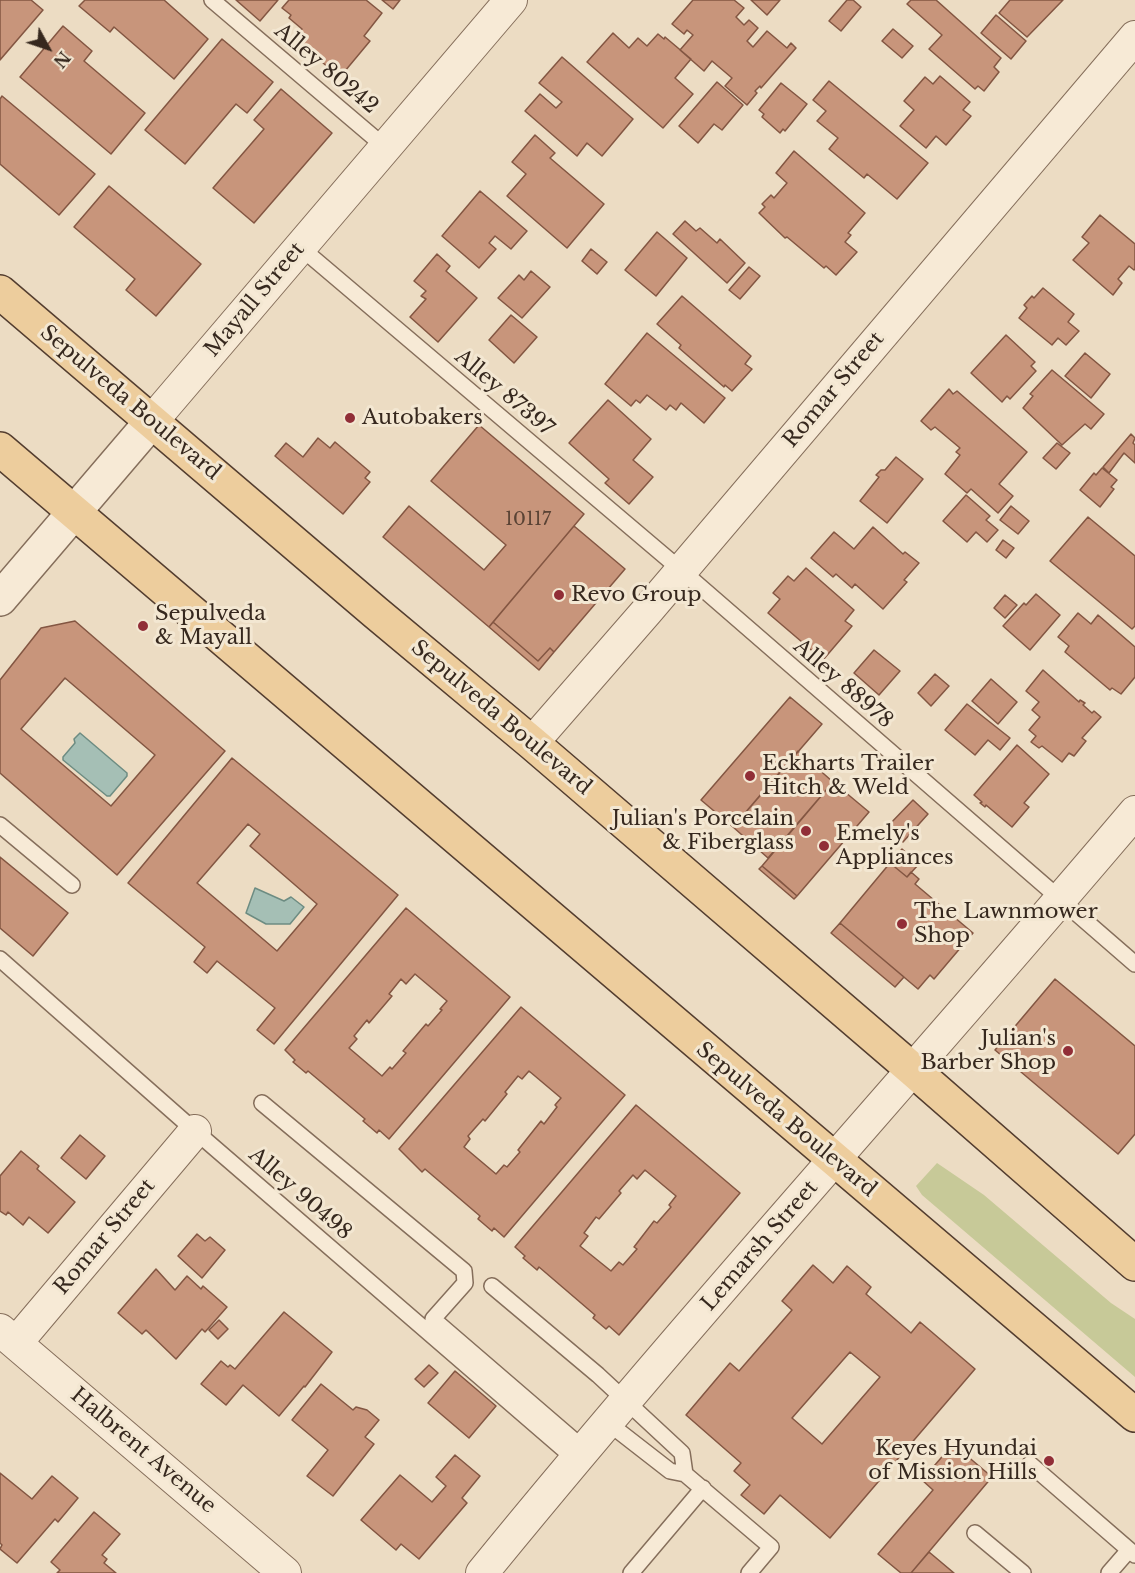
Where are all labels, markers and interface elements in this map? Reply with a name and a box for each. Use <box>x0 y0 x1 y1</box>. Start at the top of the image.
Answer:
north arrow <box>18 18 78 78</box>
street label: Alley 80242 <box>269 19 383 119</box>
text: N <box>49 47 74 72</box>
street label: Mayall Street <box>200 238 310 362</box>
street label: Sepulveda Boulevard <box>35 320 225 486</box>
street label: Romar Street <box>778 327 890 453</box>
street label: Alley 87397 <box>449 344 559 442</box>
place label: Autobakers <box>362 405 483 431</box>
marker: Autobakers <box>343 411 357 425</box>
house number: 10117 <box>505 509 551 531</box>
place label: Revo Group <box>571 582 701 608</box>
marker: Revo Group <box>552 588 566 602</box>
place label: Sepulveda & Mayall <box>155 601 266 651</box>
marker: Sepulveda & Mayall <box>136 619 150 633</box>
street label: Alley 88978 <box>788 634 898 734</box>
street label: Sepulveda Boulevard <box>406 635 596 801</box>
place label: Eckharts Trailer Hitch & Weld <box>762 751 934 801</box>
marker: Eckharts Trailer Hitch & Weld <box>743 769 757 783</box>
place label: Julian's Porcelain & Fiberglass <box>612 806 794 856</box>
place label: Emely's Appliances <box>836 821 954 871</box>
marker: Julian's Porcelain & Fiberglass <box>799 824 813 838</box>
marker: Emely's Appliances <box>817 839 831 853</box>
place label: The Lawnmower Shop <box>914 899 1098 949</box>
marker: The Lawnmower Shop <box>895 917 909 931</box>
place label: Julian's Barber Shop <box>920 1026 1056 1076</box>
street label: Sepulveda Boulevard <box>691 1037 881 1203</box>
marker: Julian's Barber Shop <box>1061 1044 1075 1058</box>
street label: Alley 90498 <box>243 1142 357 1246</box>
street label: Romar Street <box>49 1174 161 1300</box>
street label: Lemarsh Street <box>696 1176 824 1316</box>
street label: Halbrent Avenue <box>65 1383 221 1519</box>
place label: Keyes Hyundai of Mission Hills <box>868 1436 1037 1486</box>
marker: Keyes Hyundai of Mission Hills <box>1042 1454 1056 1468</box>

